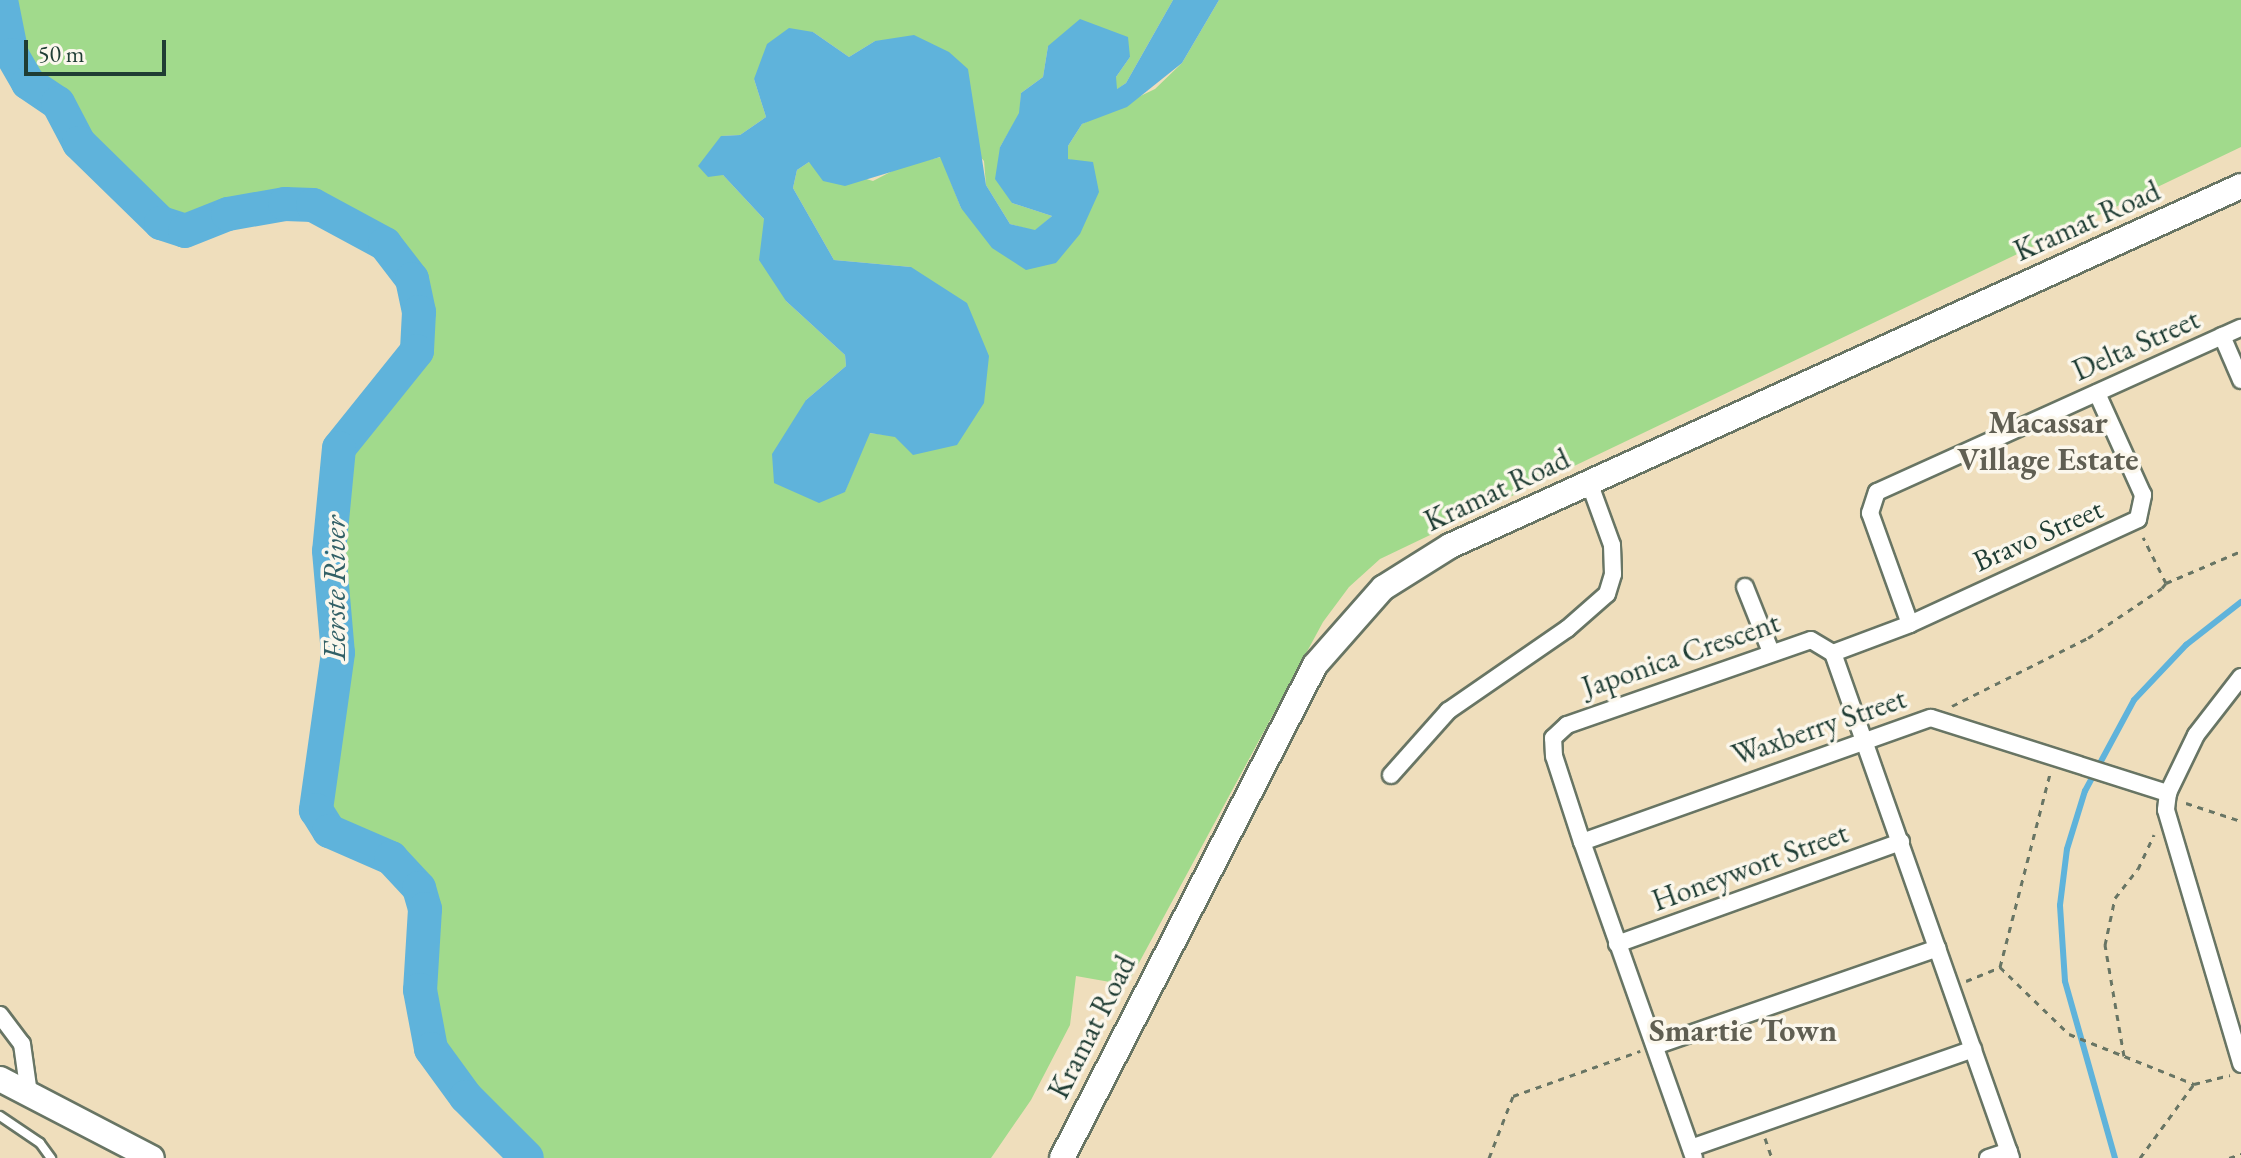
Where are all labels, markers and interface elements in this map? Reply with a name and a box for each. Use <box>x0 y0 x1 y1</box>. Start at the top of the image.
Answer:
scale bar <box>28 24 170 74</box>
text: 50 m <box>38 38 85 69</box>
street label: Kramat Road <box>2008 173 2166 269</box>
street label: Delta Street <box>2067 301 2205 389</box>
district label: Macassar Village Estate <box>1957 404 2139 479</box>
street label: Kramat Road <box>1419 441 1575 539</box>
street label: Bravo Street <box>1968 490 2108 580</box>
water label: Eerste River <box>315 516 353 660</box>
street label: Japonica Crescent <box>1577 604 1785 706</box>
street label: Waxberry Street <box>1727 680 1911 774</box>
street label: Honeywort Street <box>1647 815 1853 919</box>
street label: Kramat Road <box>1041 949 1143 1105</box>
district label: Smartie Town <box>1649 1011 1837 1049</box>

